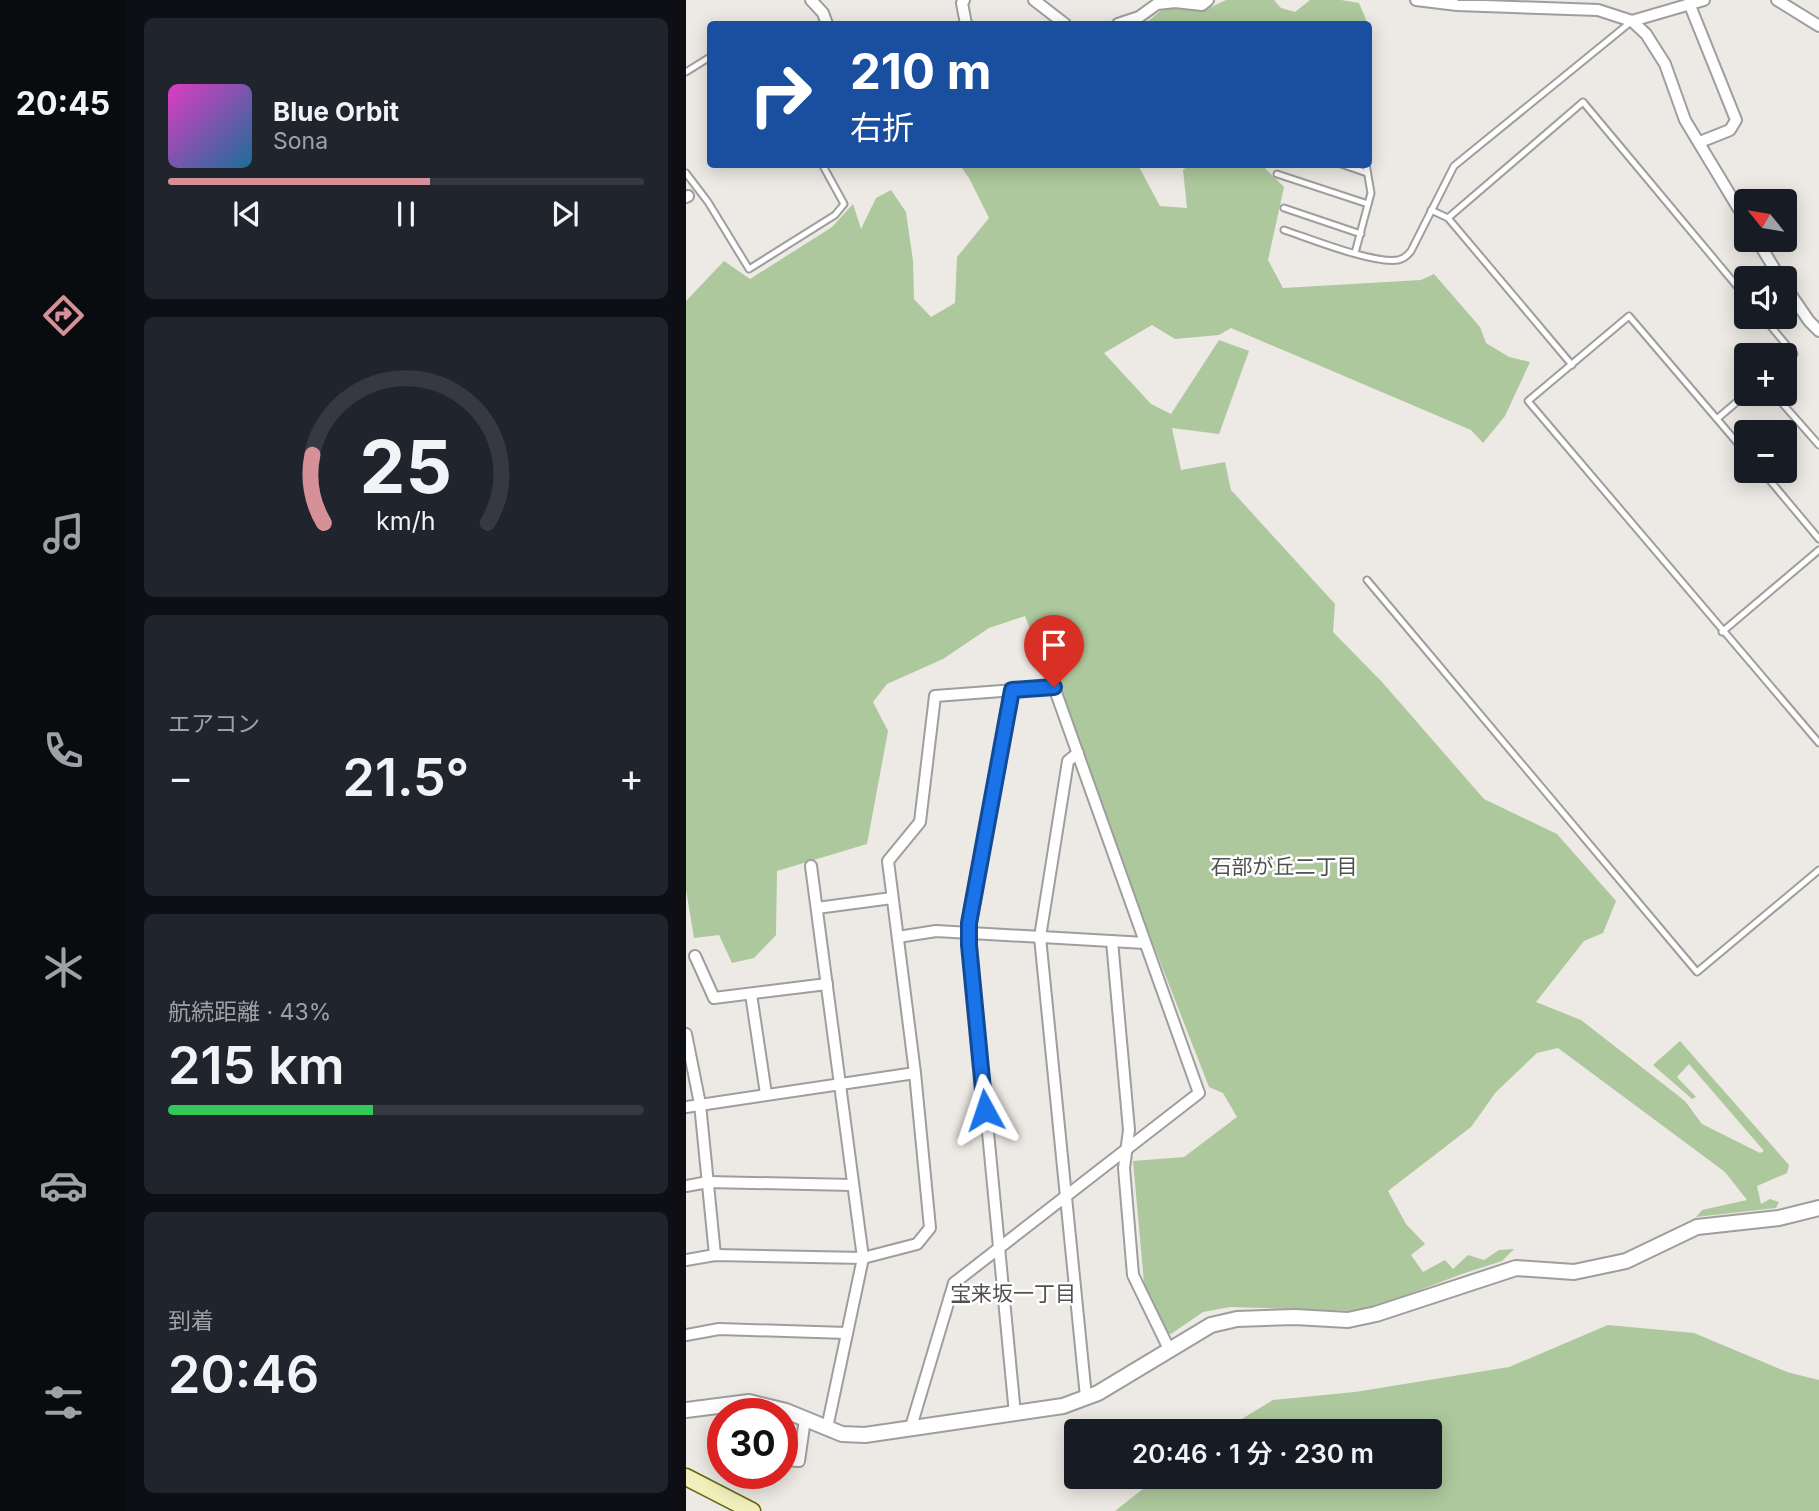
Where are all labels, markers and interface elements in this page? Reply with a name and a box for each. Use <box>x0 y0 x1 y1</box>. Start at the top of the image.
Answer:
text: 210 m <box>850 42 991 101</box>
icon: right <box>735 49 826 140</box>
text: 20:45 <box>16 84 110 123</box>
text: Blue Orbit <box>273 96 399 127</box>
text: 右折 <box>850 108 914 147</box>
text: Sona <box>273 127 328 155</box>
north arrow <box>1734 189 1797 252</box>
map controls <box>1734 189 1797 483</box>
icon: previous <box>228 195 266 233</box>
icon: pause <box>387 195 425 233</box>
icon: next <box>546 195 584 233</box>
button: sound <box>1734 266 1797 329</box>
icon: directions <box>39 291 88 340</box>
button: + <box>1734 343 1797 406</box>
button: − <box>1734 420 1797 483</box>
text: 25 <box>360 422 452 511</box>
text: km/h <box>376 506 436 536</box>
icon: music <box>39 509 88 558</box>
pin <box>1024 615 1084 687</box>
icon: arrive <box>1035 626 1073 664</box>
text: エアコン <box>168 710 260 738</box>
icon: phone <box>39 726 88 775</box>
text: 21.5° <box>343 746 469 809</box>
text: − <box>168 754 193 800</box>
text: + <box>619 754 644 800</box>
district label: 石部が丘二丁目 <box>1211 854 1358 879</box>
icon: climate <box>39 943 88 992</box>
text: 航続距離 · 43% <box>168 998 331 1026</box>
text: 215 km <box>168 1034 345 1097</box>
position arrow <box>948 1073 1022 1147</box>
icon: car <box>39 1161 88 1210</box>
district label: 宝来坂一丁目 <box>950 1281 1076 1306</box>
text: 到着 <box>168 1307 214 1335</box>
text: 20:46 <box>168 1343 319 1406</box>
icon: filters <box>39 1378 88 1427</box>
speed limit sign: 30 <box>707 1398 798 1489</box>
text: 20:46 · 1 分 · 230 m <box>1132 1438 1374 1469</box>

